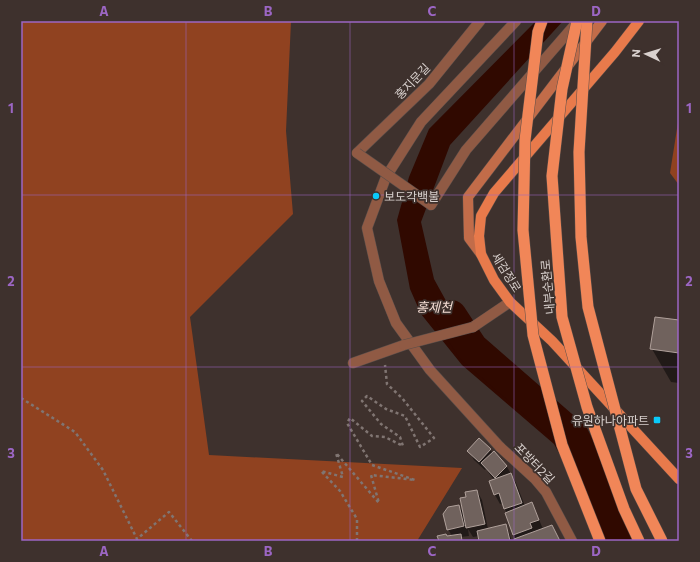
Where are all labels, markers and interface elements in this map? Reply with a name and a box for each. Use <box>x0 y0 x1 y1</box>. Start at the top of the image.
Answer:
text: A <box>99 3 109 19</box>
text: B <box>264 3 273 19</box>
text: C <box>428 3 437 19</box>
text: D <box>591 3 601 19</box>
north arrow <box>626 34 666 74</box>
text: N <box>629 49 642 58</box>
street label: 홍지문길 <box>392 60 432 102</box>
text: 1 <box>8 100 14 116</box>
text: 1 <box>686 100 692 116</box>
place label: 보도각백불 <box>384 189 439 203</box>
marker: 보도각백불 <box>371 191 381 201</box>
street label: 세검정로 <box>489 250 525 294</box>
street label: 내부순환로 <box>538 259 556 315</box>
text: 2 <box>7 273 15 289</box>
text: 2 <box>685 273 693 289</box>
water label: 홍제천 <box>416 299 453 315</box>
place label: 유원하나아파트 <box>572 413 649 427</box>
marker: 유원하나아파트 <box>652 415 662 425</box>
street label: 포방터2길 <box>512 440 558 486</box>
text: 3 <box>7 445 15 461</box>
text: 3 <box>685 445 693 461</box>
text: A <box>99 543 109 559</box>
text: B <box>264 543 273 559</box>
text: C <box>428 543 437 559</box>
text: D <box>591 543 601 559</box>

